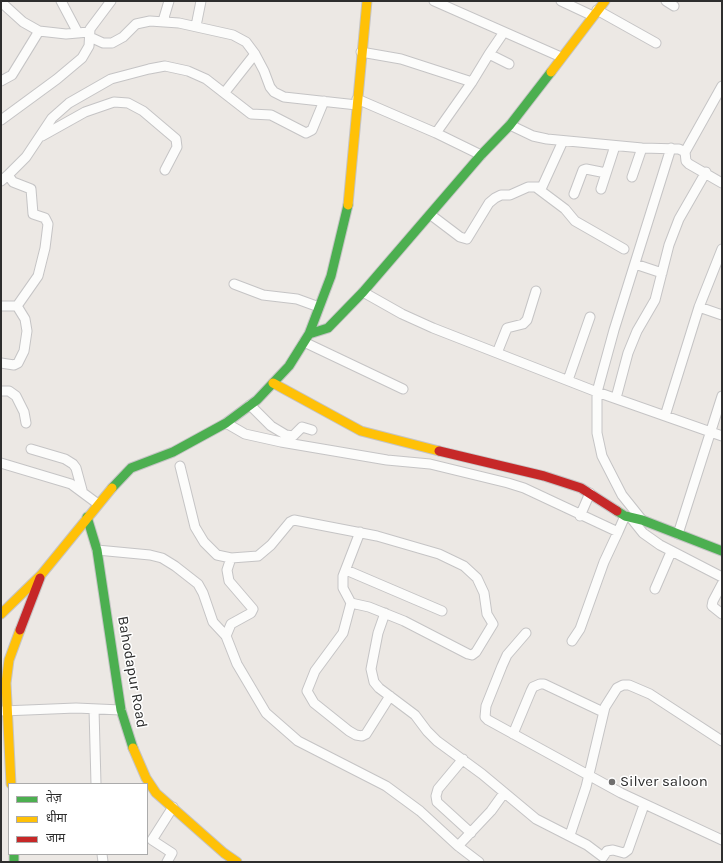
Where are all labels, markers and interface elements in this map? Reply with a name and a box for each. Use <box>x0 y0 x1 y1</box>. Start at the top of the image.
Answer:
street label: Bahodapur Road <box>113 615 151 729</box>
place label: Silver saloon <box>620 773 708 791</box>
marker: Silver saloon <box>607 777 617 787</box>
legend <box>8 783 148 855</box>
text: तेज़ <box>46 791 62 805</box>
text: धीमा <box>46 811 67 825</box>
text: जाम <box>46 831 65 845</box>

